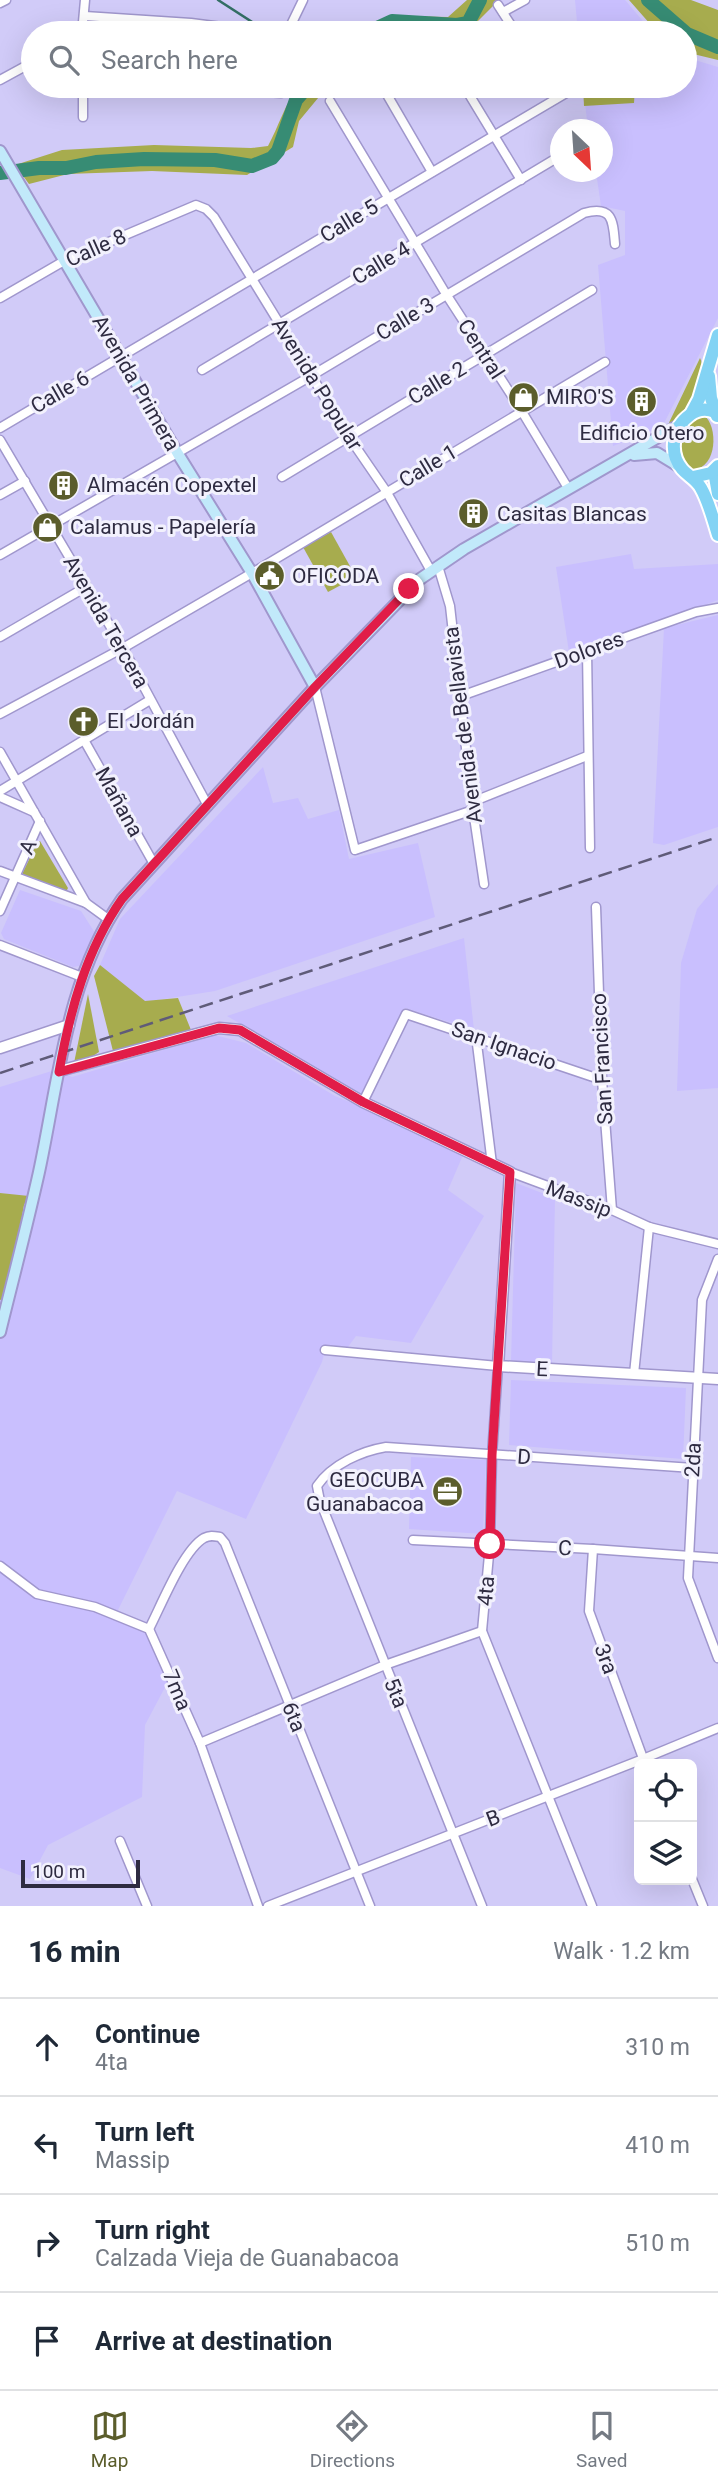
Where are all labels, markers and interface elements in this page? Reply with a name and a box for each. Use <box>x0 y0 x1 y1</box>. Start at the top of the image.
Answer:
search box <box>21 21 697 98</box>
icon: search <box>45 41 83 79</box>
text: Search here <box>101 45 238 75</box>
north arrow <box>550 119 613 182</box>
street label: Calle 5 <box>316 194 382 248</box>
street label: Calle 8 <box>62 224 130 272</box>
street label: Calle 4 <box>348 236 415 290</box>
street label: Calle 3 <box>372 292 438 346</box>
street label: Avenida Primera <box>87 311 185 455</box>
street label: Avenida Popular <box>267 313 367 455</box>
street label: Central <box>453 315 509 383</box>
street label: Calle 2 <box>404 356 471 410</box>
street label: Calle 6 <box>27 366 93 418</box>
shop icon: MIRO'S <box>506 380 540 414</box>
building icon: Edificio Otero <box>625 384 659 418</box>
place label: MIRO'S <box>546 385 614 409</box>
place label: Edificio Otero <box>580 421 704 445</box>
street label: Calle 1 <box>395 439 461 493</box>
building icon: Almacén Copextel <box>47 468 81 502</box>
place label: Almacén Copextel <box>87 473 257 497</box>
building icon: Casitas Blancas <box>457 497 491 531</box>
place label: Casitas Blancas <box>497 502 647 526</box>
shop icon: Calamus - Papelería <box>30 510 64 544</box>
place label: Calamus - Papelería <box>70 515 256 539</box>
street label: Avenida Tercera <box>58 551 154 693</box>
public building icon: OFICODA <box>252 559 286 593</box>
place label: OFICODA <box>292 564 379 588</box>
route end <box>393 573 424 604</box>
street label: Avenida de Bellavista <box>439 625 487 825</box>
street label: Dolores <box>551 626 627 674</box>
church icon: El Jordán <box>67 704 101 738</box>
place label: El Jordán <box>107 709 195 733</box>
street label: Mañana <box>90 763 148 841</box>
street label: A <box>14 836 42 858</box>
street label: San Francisco <box>587 993 617 1125</box>
street label: San Ignacio <box>448 1017 560 1075</box>
street label: Massip <box>543 1176 615 1222</box>
street label: E <box>535 1357 549 1381</box>
street label: 2da <box>680 1442 706 1478</box>
street label: D <box>516 1445 532 1469</box>
place label: GEOCUBA Guanabacoa <box>306 1468 424 1516</box>
office icon: GEOCUBA Guanabacoa <box>430 1475 464 1509</box>
route start <box>474 1528 505 1559</box>
street label: C <box>558 1536 572 1560</box>
street label: 4ta <box>473 1575 499 1607</box>
street label: 3ra <box>590 1641 622 1677</box>
street label: 7ma <box>158 1666 196 1714</box>
street label: 5ta <box>379 1675 413 1711</box>
street label: 6ta <box>277 1699 311 1735</box>
map controls <box>634 1759 697 1885</box>
button: locate <box>634 1759 697 1822</box>
street label: B <box>483 1804 503 1832</box>
button: layers <box>634 1822 697 1885</box>
scale bar <box>21 1857 140 1889</box>
text: 100 m <box>32 1860 85 1883</box>
text: 16 min <box>28 1934 121 1969</box>
text: Walk · 1.2 km <box>553 1938 690 1965</box>
text: Continue <box>95 2019 200 2049</box>
icon: ahead <box>28 2028 66 2066</box>
text: 310 m <box>625 2034 690 2061</box>
text: 4ta <box>95 2049 128 2076</box>
text: Turn left <box>95 2117 194 2147</box>
icon: left <box>28 2126 66 2164</box>
text: 410 m <box>625 2132 690 2159</box>
text: Massip <box>95 2147 170 2174</box>
text: Turn right <box>95 2215 210 2245</box>
icon: right <box>28 2224 66 2262</box>
text: 510 m <box>625 2230 690 2257</box>
text: Calzada Vieja de Guanabacoa <box>95 2245 399 2272</box>
icon: arrive <box>28 2322 66 2360</box>
text: Arrive at destination <box>95 2326 332 2356</box>
tab: Map <box>91 2407 129 2472</box>
tab: Directions <box>310 2407 395 2472</box>
tab: Saved <box>576 2407 627 2472</box>

